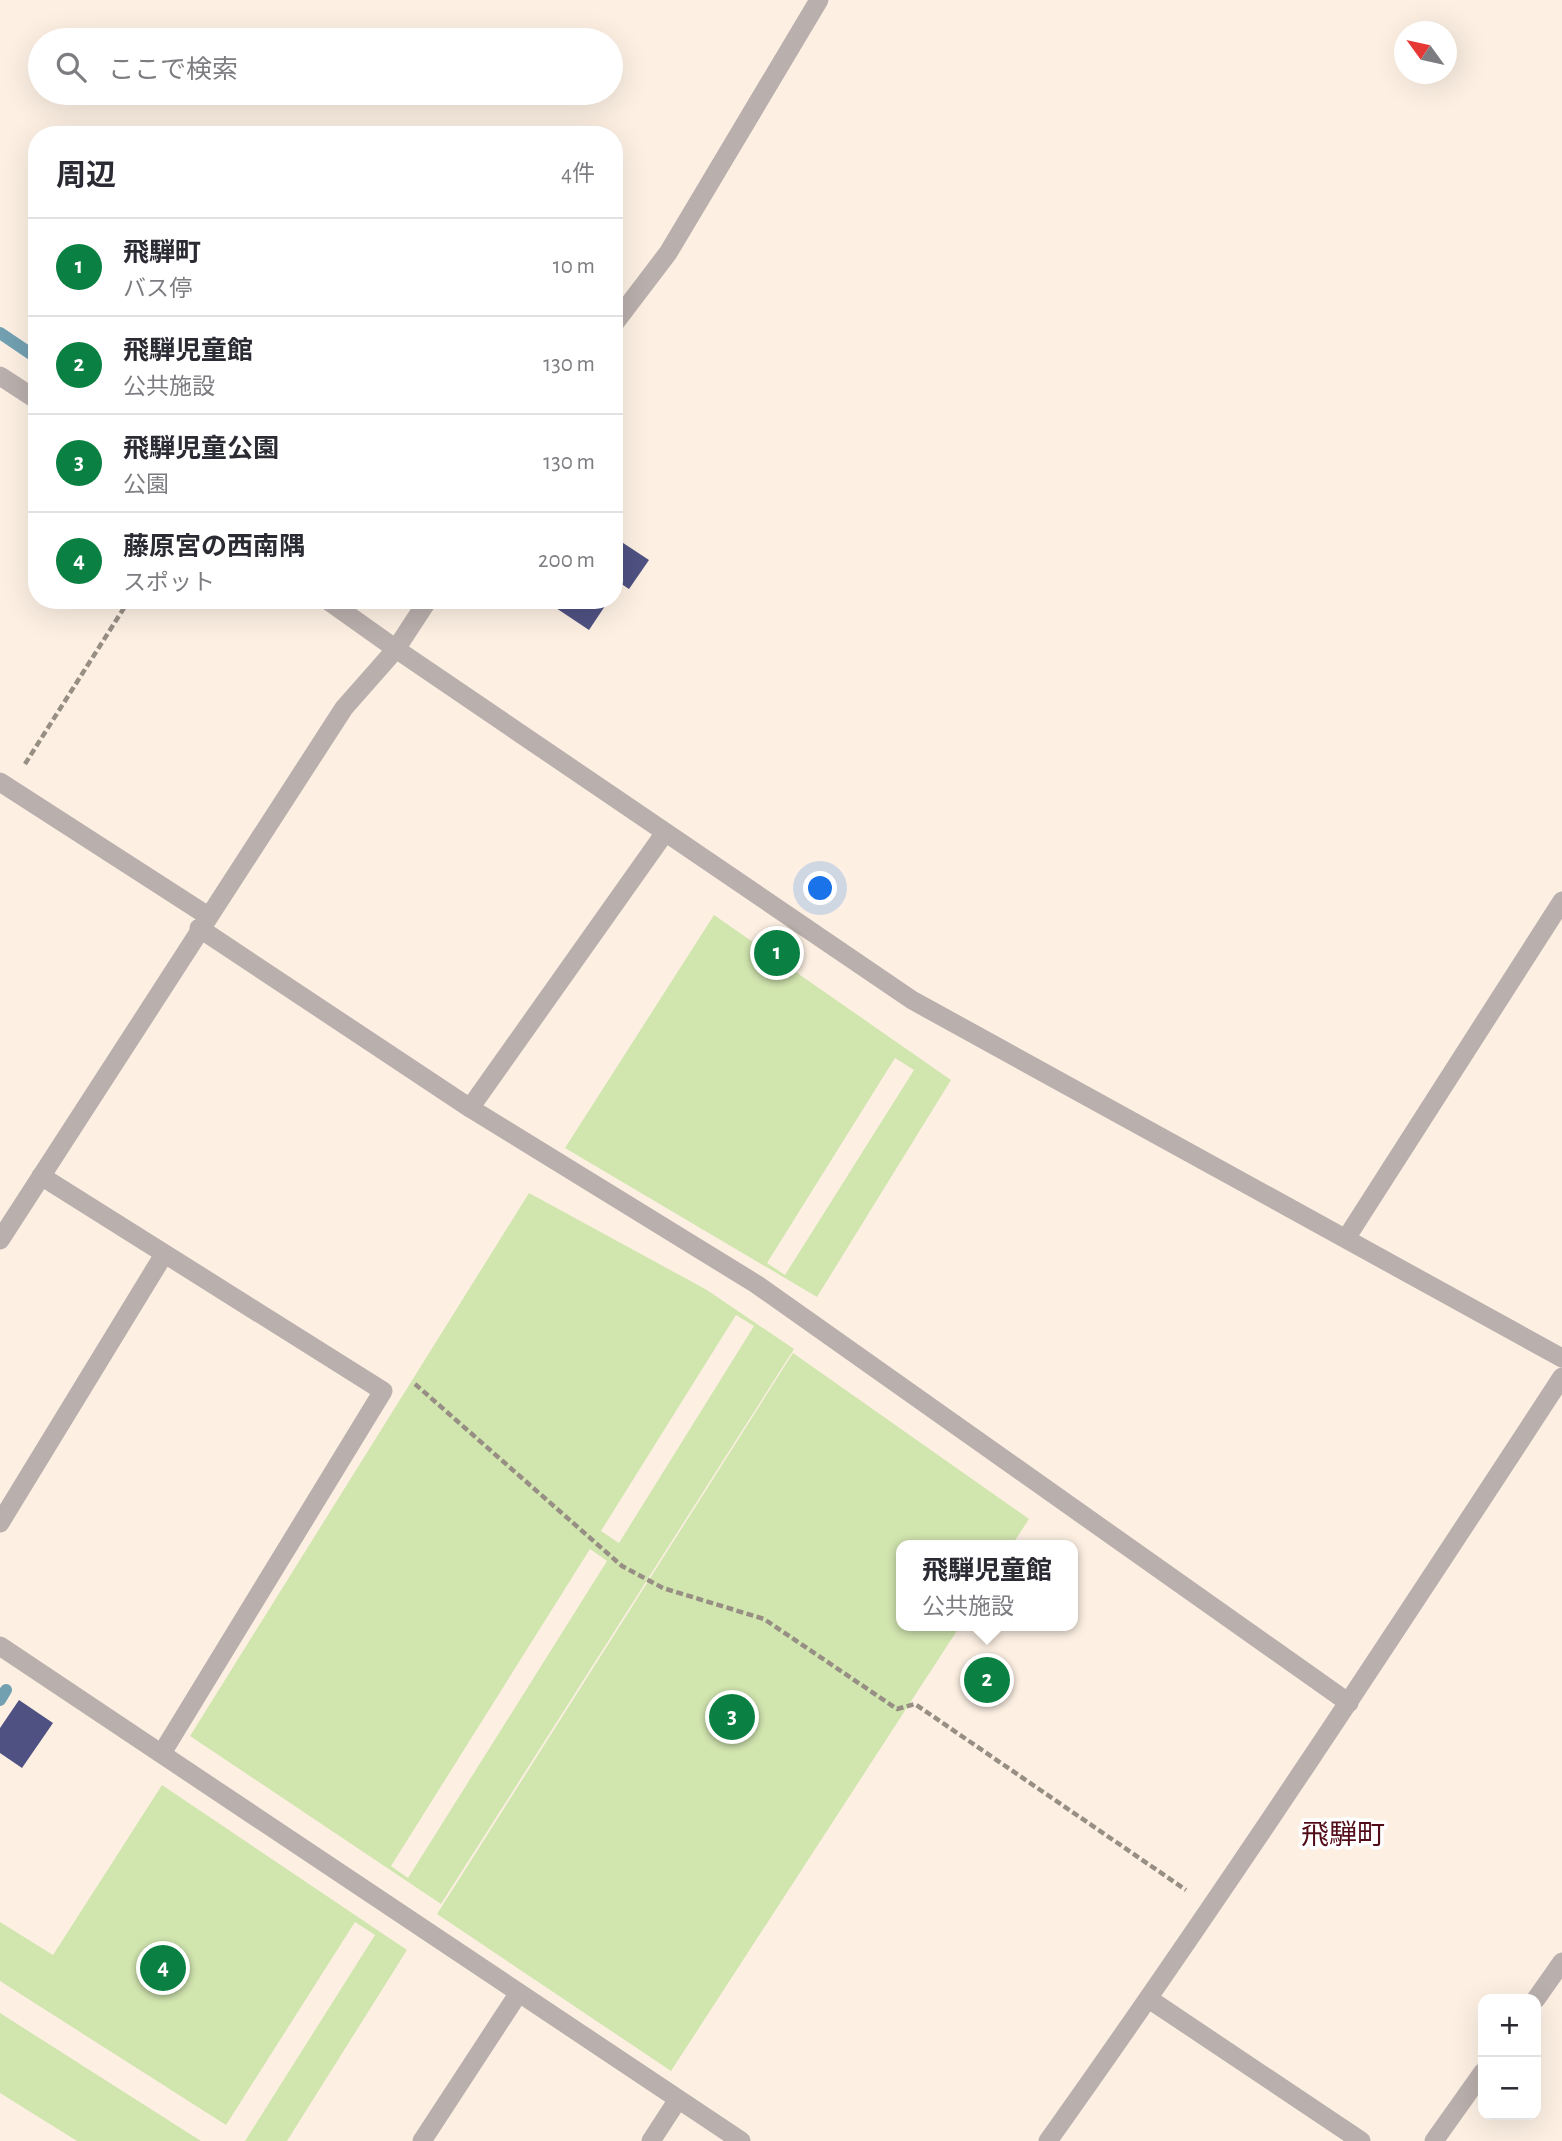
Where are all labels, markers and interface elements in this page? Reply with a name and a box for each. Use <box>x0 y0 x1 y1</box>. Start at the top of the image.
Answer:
north arrow <box>1394 21 1457 84</box>
search box <box>28 28 623 105</box>
icon: search <box>52 48 90 86</box>
text: ここで検索 <box>108 57 238 83</box>
text: 周辺 <box>56 161 116 191</box>
text: 4件 <box>561 163 595 186</box>
text: 飛騨町 <box>123 240 201 266</box>
text: 1 <box>75 255 83 278</box>
text: 10 m <box>553 255 595 278</box>
text: バス停 <box>123 278 192 301</box>
text: 飛騨児童館 <box>123 338 253 364</box>
text: 2 <box>74 353 84 376</box>
text: 130 m <box>543 353 595 376</box>
text: 公共施設 <box>123 376 215 399</box>
text: 飛騨児童公園 <box>123 436 279 462</box>
text: 3 <box>74 451 84 474</box>
text: 130 m <box>543 451 595 474</box>
text: 公園 <box>123 474 169 497</box>
text: 藤原宮の西南隅 <box>123 534 305 560</box>
text: 4 <box>73 549 85 572</box>
text: 200 m <box>538 549 595 572</box>
text: スポット <box>123 572 215 595</box>
your location <box>803 871 837 905</box>
pin: 1 <box>754 927 800 979</box>
popup <box>896 1540 1078 1631</box>
text: 飛騨児童館 <box>922 1558 1052 1584</box>
text: 公共施設 <box>922 1596 1014 1619</box>
pin: 2 <box>964 1654 1010 1706</box>
pin: 3 <box>709 1691 755 1743</box>
district label: 飛騨町 <box>1301 1820 1385 1850</box>
pin: 4 <box>140 1942 186 1994</box>
map controls <box>1478 1994 1541 2120</box>
button: + <box>1478 1994 1541 2057</box>
button: − <box>1478 2057 1541 2120</box>

